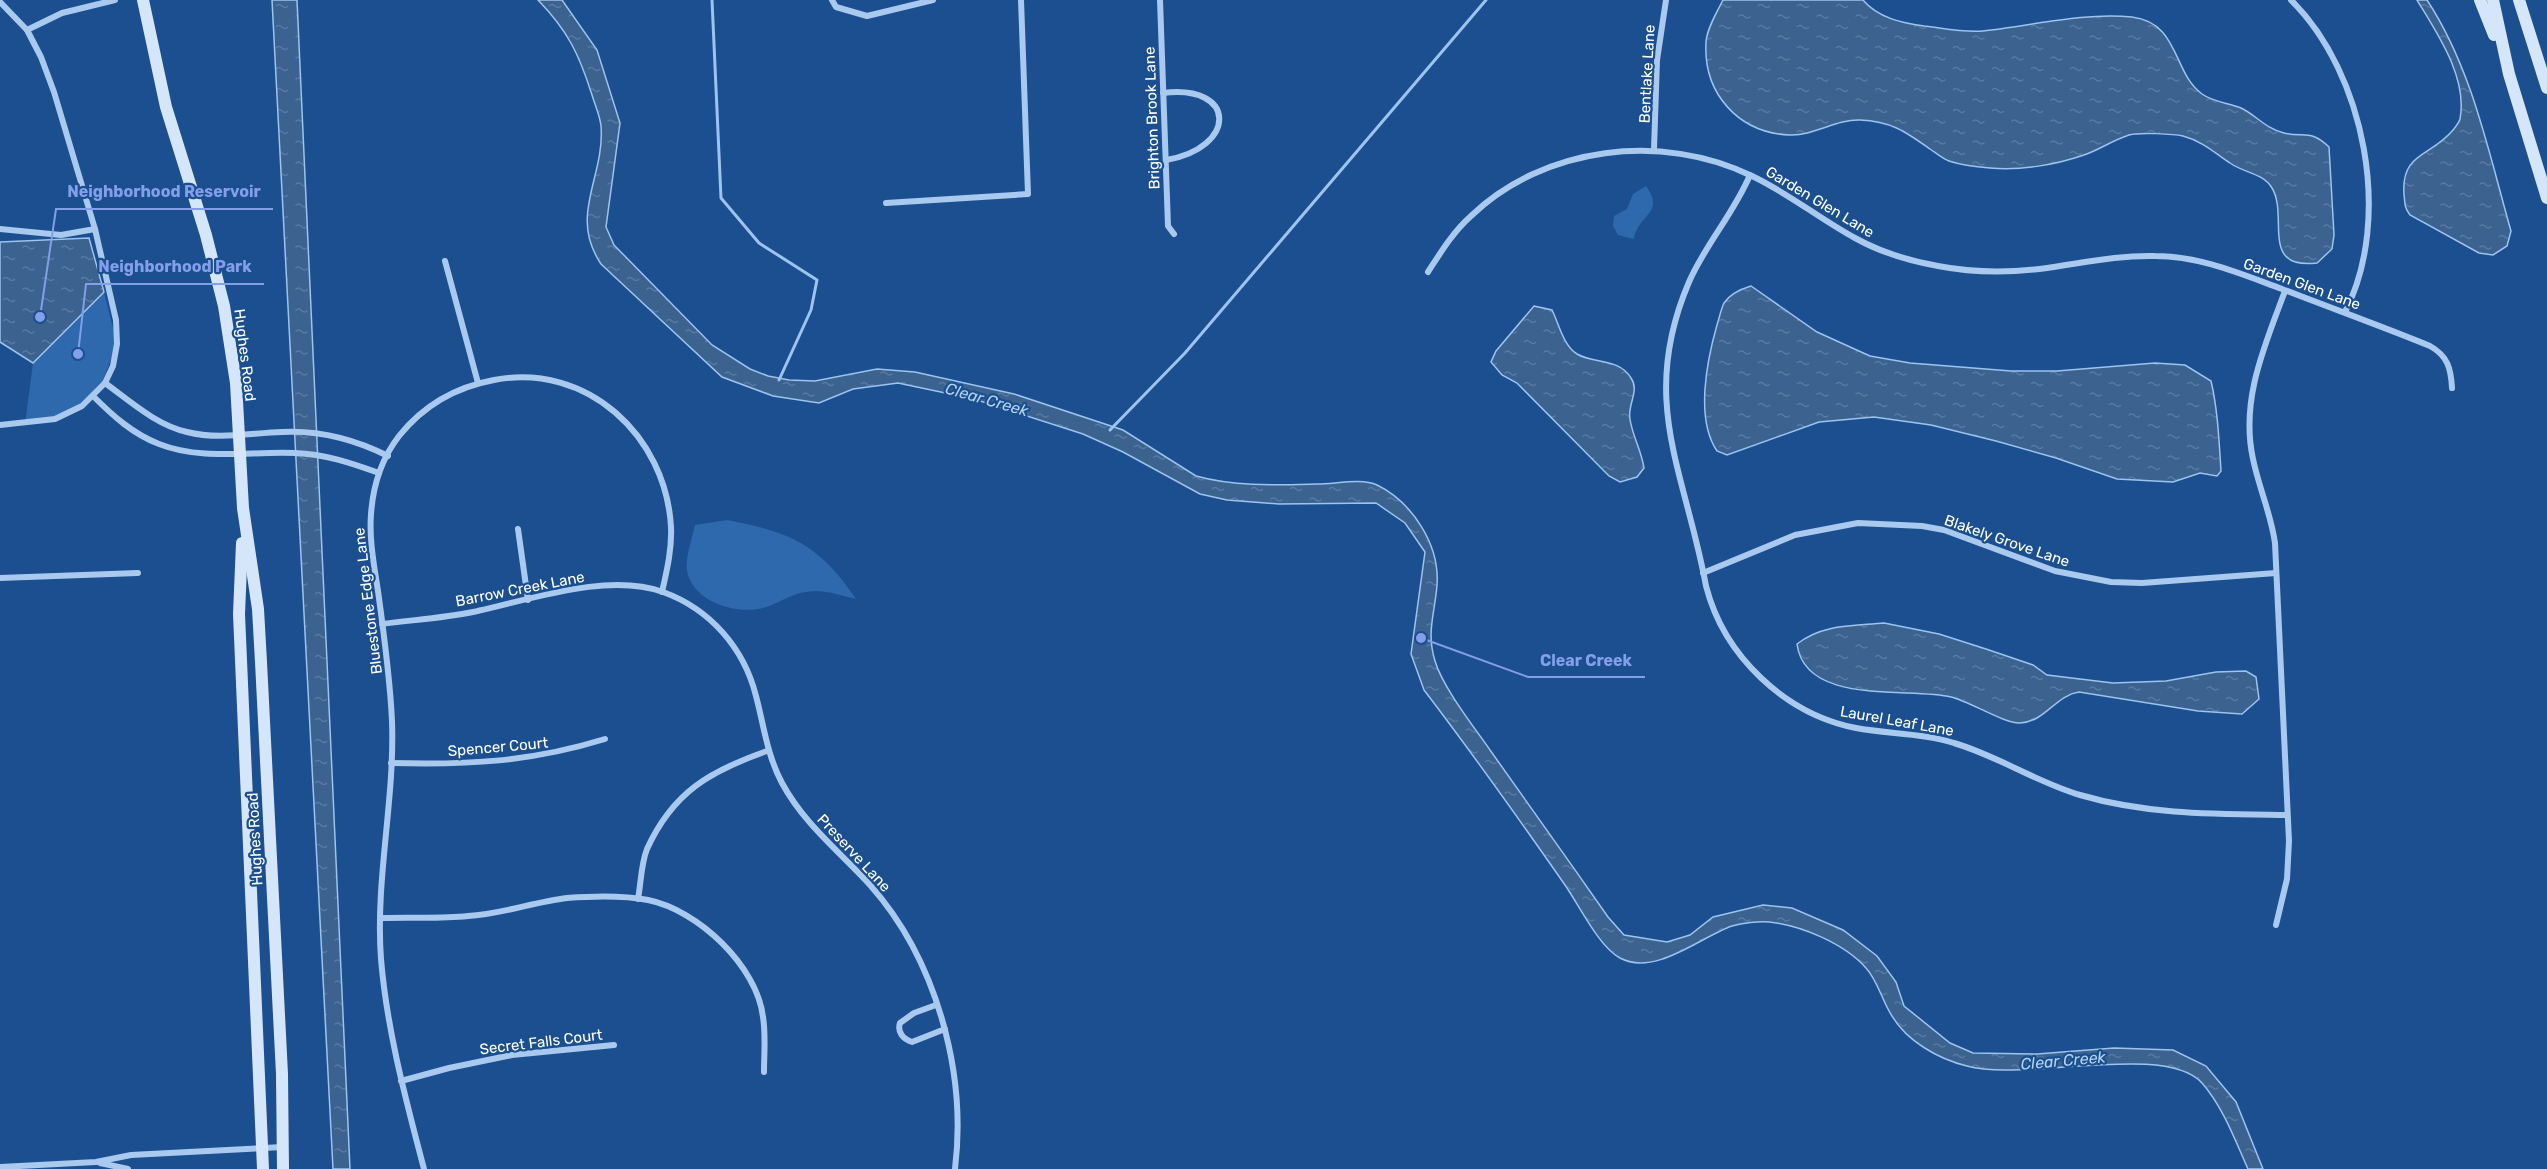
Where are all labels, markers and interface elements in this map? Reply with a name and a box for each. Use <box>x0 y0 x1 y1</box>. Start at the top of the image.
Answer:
street label: Bentlake Lane <box>1635 24 1659 124</box>
street label: Brighton Brook Lane <box>1141 46 1163 190</box>
street label: Garden Glen Lane <box>1762 163 1878 241</box>
callout: Neighborhood Reservoir <box>56 175 273 209</box>
text: Neighborhood Reservoir <box>67 182 262 201</box>
callout: Neighborhood Park <box>86 250 264 284</box>
street label: Garden Glen Lane <box>2241 254 2363 314</box>
text: Neighborhood Park <box>98 257 252 276</box>
street label: Hughes Road <box>230 308 260 402</box>
water label: Clear Creek <box>943 379 1031 421</box>
street label: Blakely Grove Lane <box>1942 511 2072 571</box>
street label: Bluestone Edge Lane <box>350 527 386 675</box>
street label: Barrow Creek Lane <box>454 568 586 610</box>
callout: Clear Creek <box>1528 643 1645 677</box>
text: Clear Creek <box>1540 651 1633 670</box>
street label: Laurel Leaf Lane <box>1839 702 1955 740</box>
street label: Spencer Court <box>447 734 549 760</box>
street label: Hughes Road <box>244 792 266 886</box>
street label: Preserve Lane <box>813 810 895 896</box>
street label: Secret Falls Court <box>478 1026 604 1058</box>
water label: Clear Creek <box>2020 1047 2107 1074</box>

